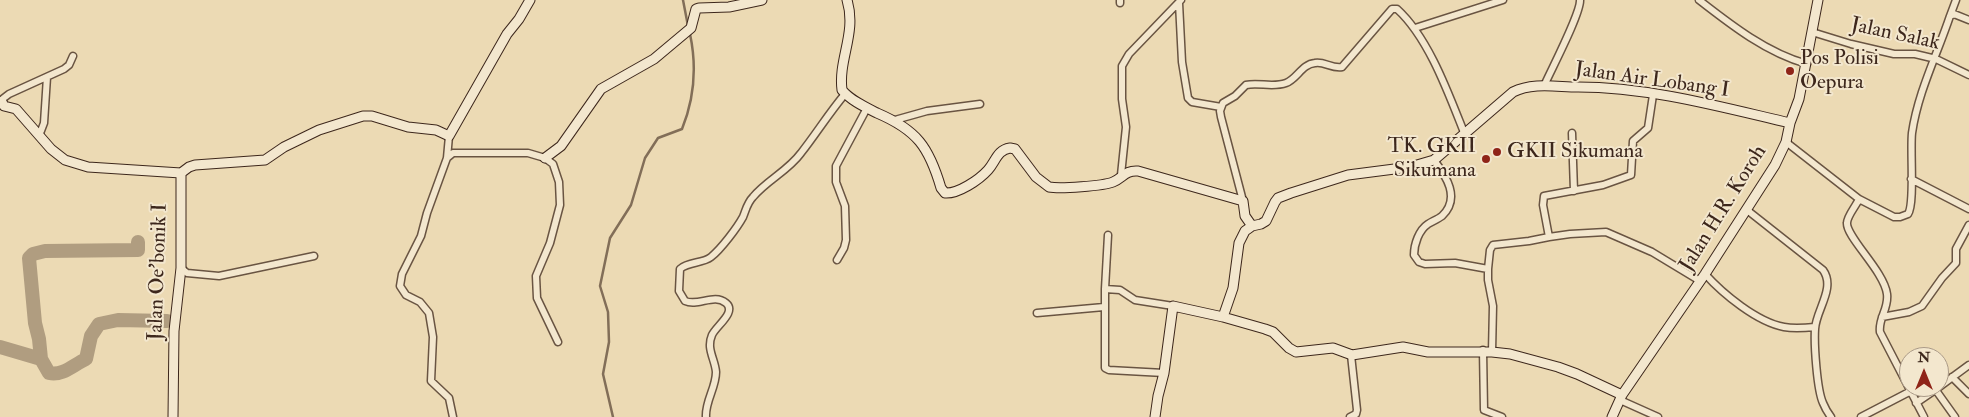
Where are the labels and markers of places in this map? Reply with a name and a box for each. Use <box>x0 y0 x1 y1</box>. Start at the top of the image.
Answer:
place label: Pos Polisi Oepura <box>1800 46 1879 96</box>
marker: Pos Polisi Oepura <box>1784 65 1796 77</box>
place label: TK. GKII Sikumana <box>1387 134 1476 184</box>
place label: GKII Sikumana <box>1507 139 1643 165</box>
marker: GKII Sikumana <box>1491 146 1503 158</box>
marker: TK. GKII Sikumana <box>1480 153 1492 165</box>

